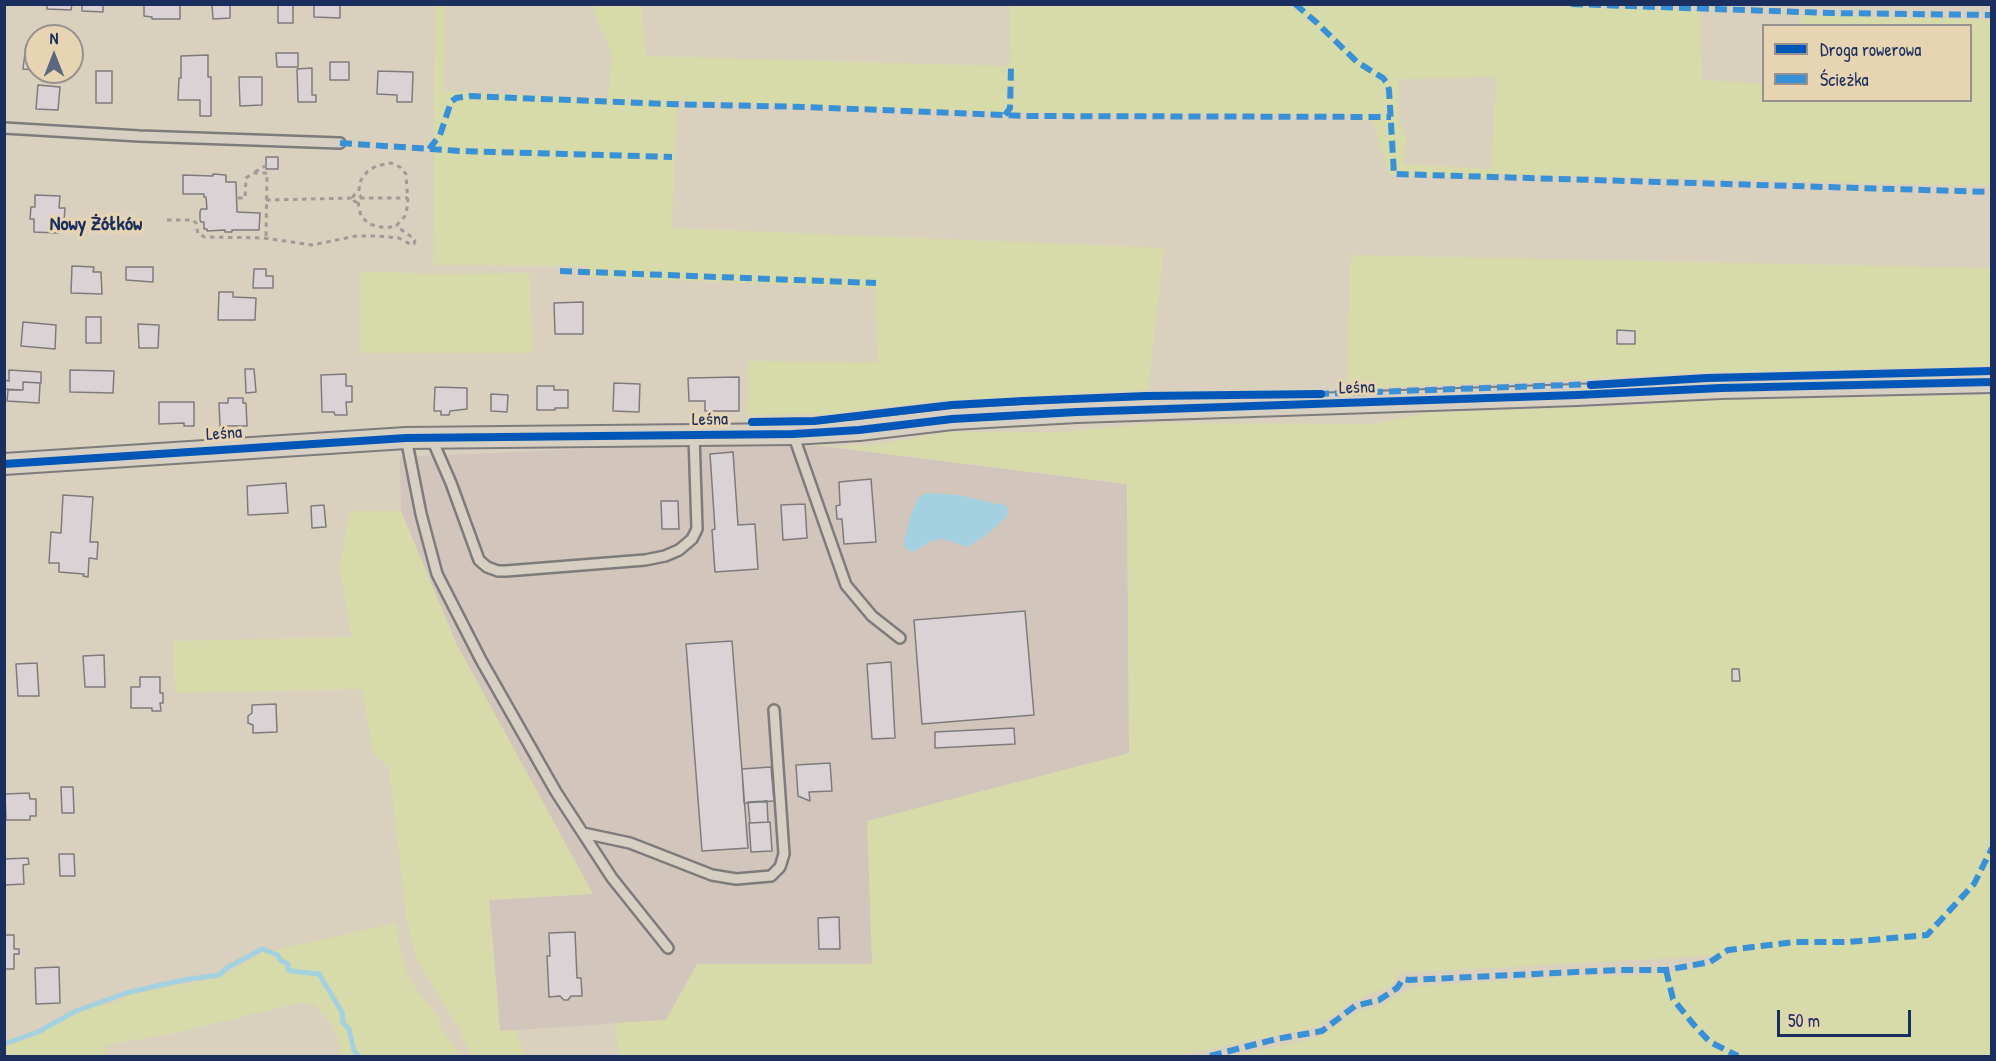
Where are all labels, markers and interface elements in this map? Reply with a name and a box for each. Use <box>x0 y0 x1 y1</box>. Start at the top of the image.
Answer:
north arrow <box>24 24 84 84</box>
legend <box>1762 24 1972 102</box>
text: N <box>50 27 58 49</box>
text: Droga rowerowa <box>1820 37 1921 62</box>
text: Ścieżka <box>1820 67 1869 92</box>
district label: Nowy Żółków <box>50 213 142 237</box>
street label: Leśna <box>1339 377 1375 399</box>
street label: Leśna <box>692 409 728 431</box>
street label: Leśna <box>205 422 243 446</box>
scale bar <box>1780 998 1914 1036</box>
text: 50 m <box>1788 1008 1820 1033</box>

